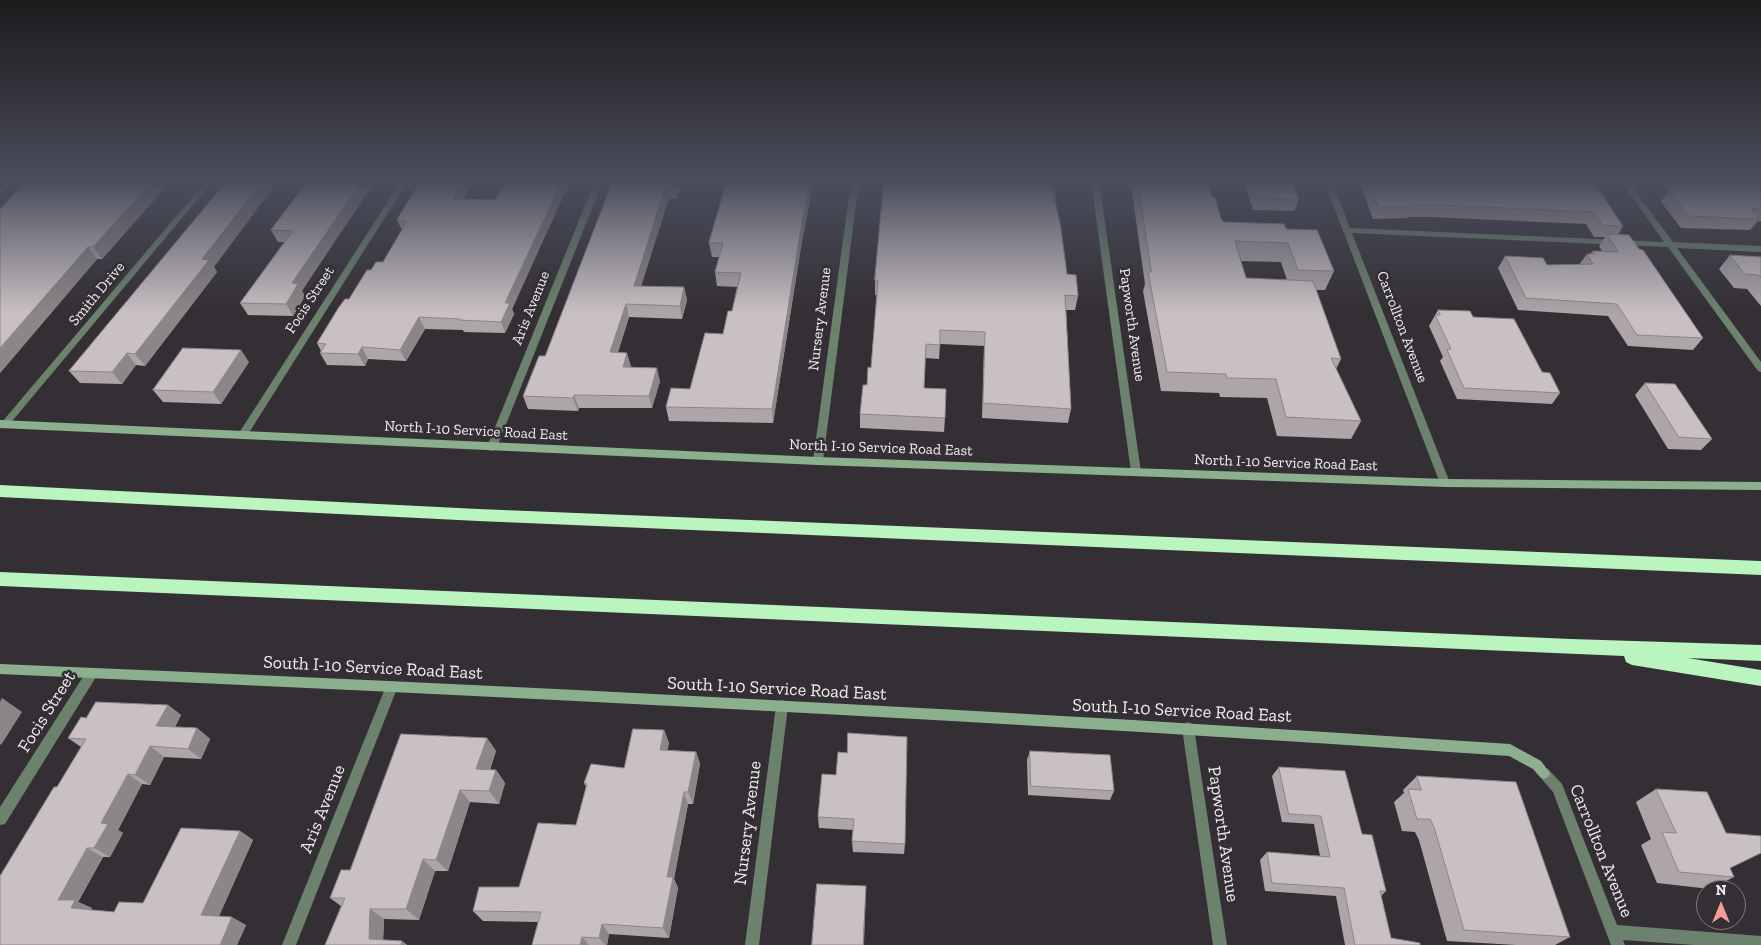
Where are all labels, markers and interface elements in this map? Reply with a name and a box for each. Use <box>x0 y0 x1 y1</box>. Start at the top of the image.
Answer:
street label: Smith Drive <box>65 258 129 330</box>
street label: Focis Street <box>282 263 338 337</box>
street label: Nursery Avenue <box>805 266 835 372</box>
street label: Papworth Avenue <box>1115 267 1149 383</box>
street label: Aris Avenue <box>508 269 554 347</box>
street label: Carrollton Avenue <box>1372 269 1432 385</box>
street label: North I-10 Service Road East <box>384 417 568 445</box>
street label: North I-10 Service Road East <box>789 436 973 460</box>
street label: North I-10 Service Road East <box>1194 451 1378 475</box>
street label: South I-10 Service Road East <box>263 651 483 685</box>
street label: Focis Street <box>14 667 80 757</box>
street label: South I-10 Service Road East <box>667 672 887 706</box>
street label: South I-10 Service Road East <box>1072 694 1292 728</box>
street label: Nursery Avenue <box>730 760 766 886</box>
street label: Aris Avenue <box>296 762 350 856</box>
street label: Papworth Avenue <box>1203 765 1243 903</box>
street label: Carrollton Avenue <box>1564 781 1638 921</box>
north arrow <box>1696 880 1746 930</box>
text: N <box>1716 882 1726 899</box>

